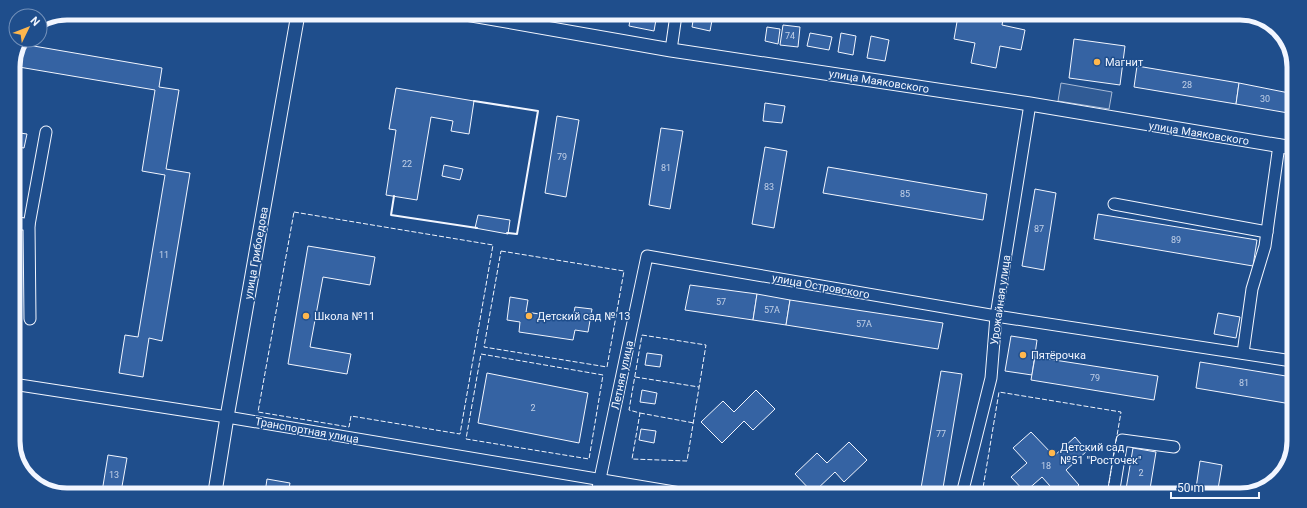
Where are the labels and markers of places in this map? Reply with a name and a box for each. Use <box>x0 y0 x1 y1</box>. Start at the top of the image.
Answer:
place label: Магнит <box>1105 56 1144 69</box>
marker: Магнит <box>1092 57 1102 67</box>
place label: Школа №11 <box>314 310 375 323</box>
place label: Детский сад № 13 <box>537 310 631 323</box>
marker: Школа №11 <box>301 311 311 321</box>
marker: Детский сад № 13 <box>524 311 534 321</box>
place label: Пятёрочка <box>1031 349 1086 362</box>
marker: Пятёрочка <box>1018 350 1028 360</box>
place label: Детский сад №51 "Росточек" <box>1060 441 1141 467</box>
marker: Детский сад №51 "Росточек" <box>1047 448 1057 458</box>

